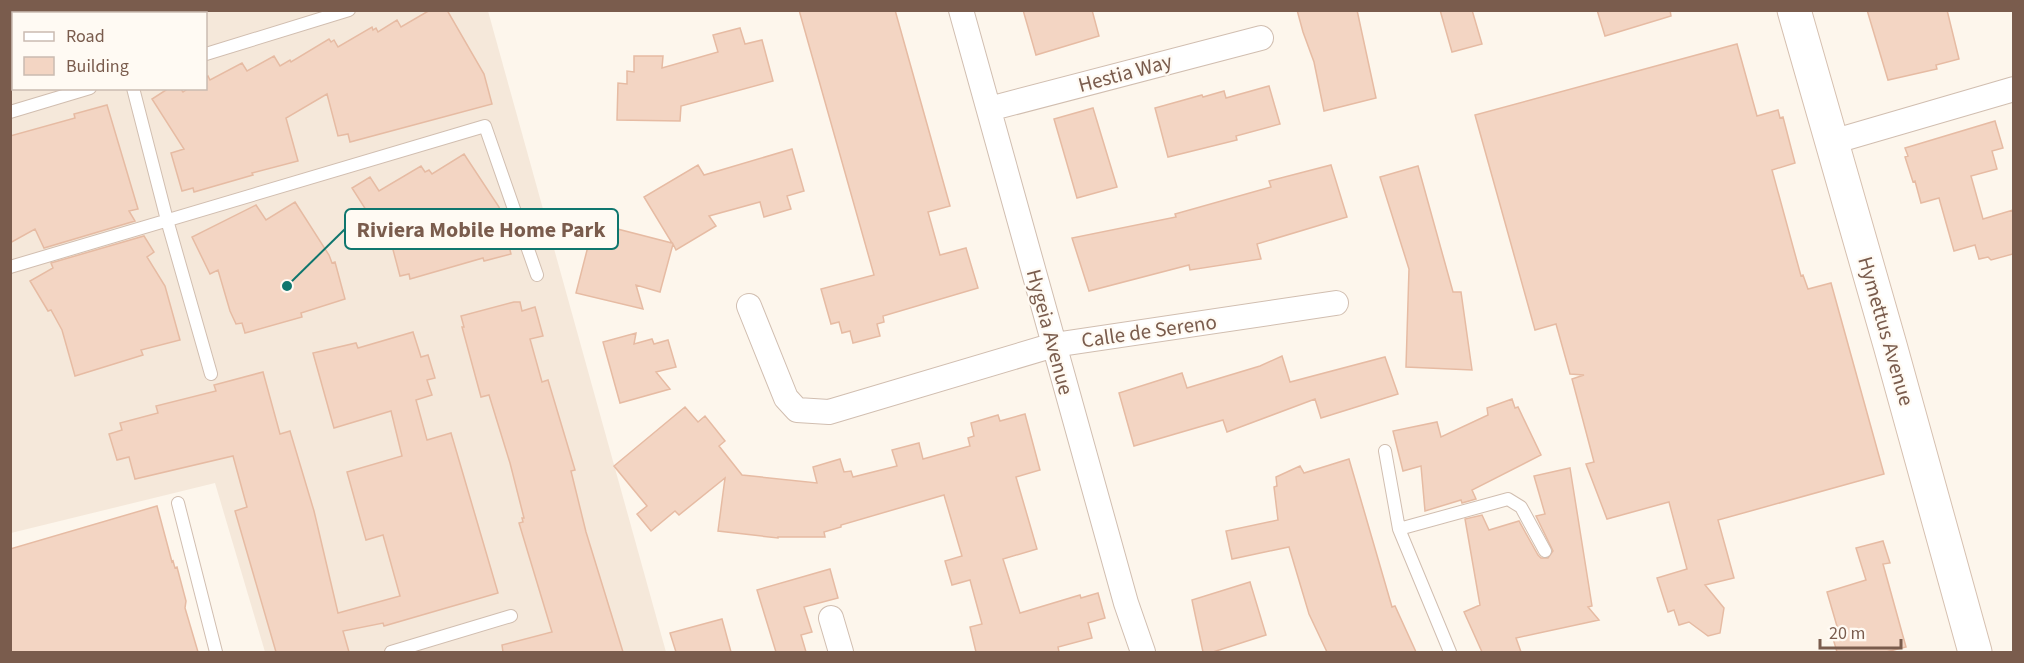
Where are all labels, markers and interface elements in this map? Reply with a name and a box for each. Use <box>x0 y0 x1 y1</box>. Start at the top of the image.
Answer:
legend <box>12 12 207 90</box>
text: Road <box>66 24 105 49</box>
street label: Hestia Way <box>1075 46 1175 100</box>
text: Building <box>66 54 129 79</box>
callout: Riviera Mobile Home Park <box>345 209 618 249</box>
text: Riviera Mobile Home Park <box>357 214 605 246</box>
street label: Hymettus Avenue <box>1850 253 1922 409</box>
street label: Hygeia Avenue <box>1019 266 1081 398</box>
street label: Calle de Sereno <box>1079 307 1219 355</box>
scale bar <box>1820 612 1901 650</box>
text: 20 m <box>1829 621 1865 646</box>

